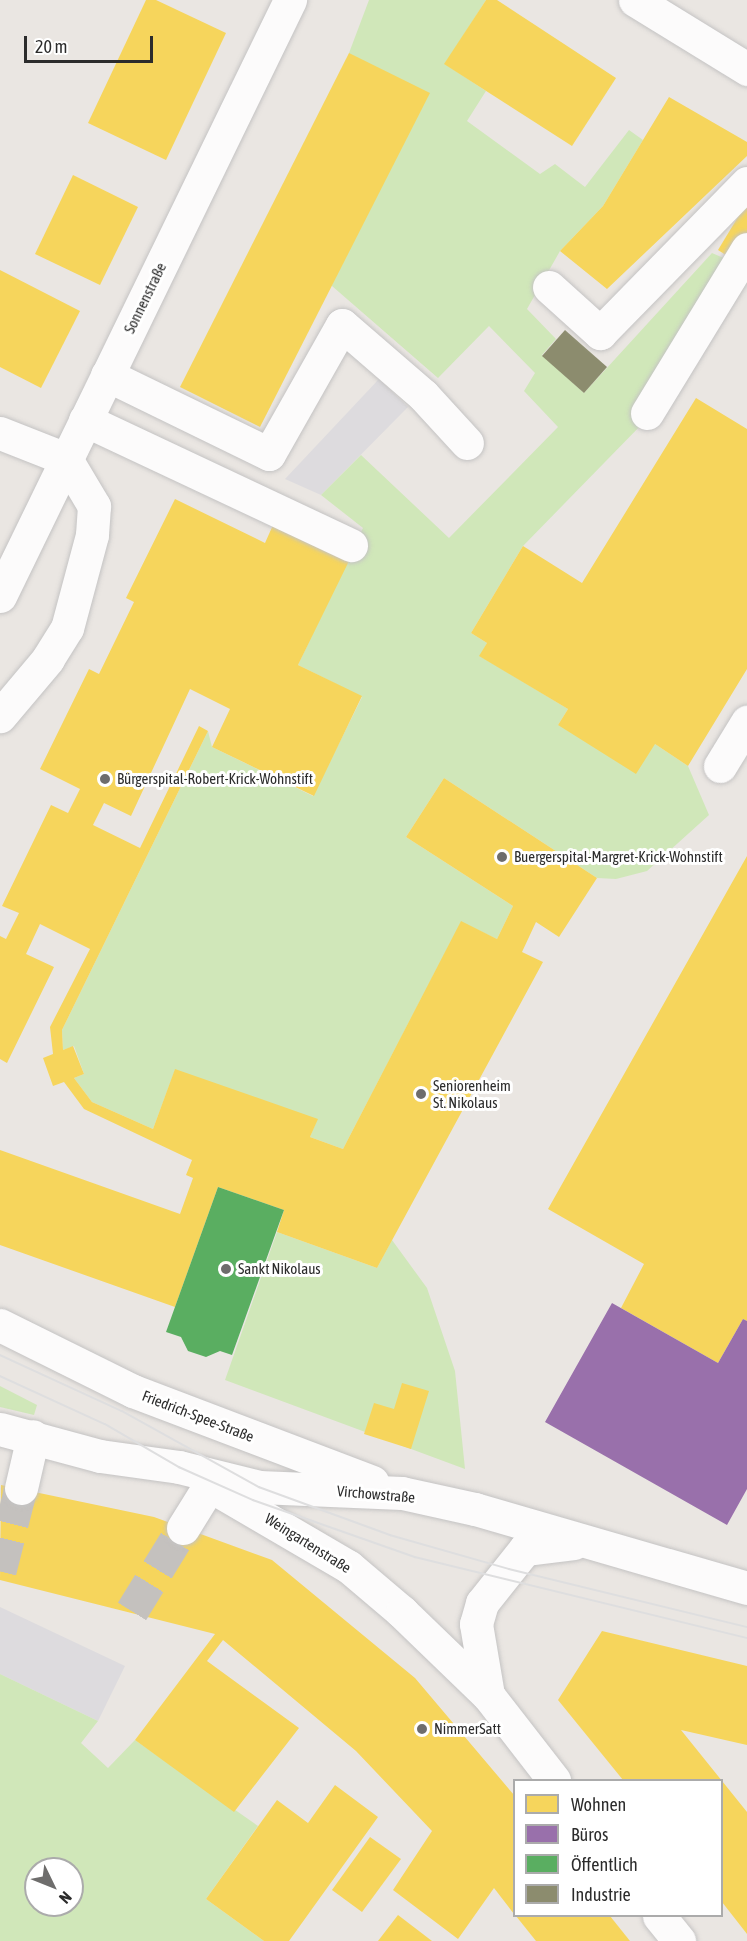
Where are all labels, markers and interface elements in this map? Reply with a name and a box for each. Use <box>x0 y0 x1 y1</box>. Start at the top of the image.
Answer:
scale bar <box>27 24 156 62</box>
text: 20 m <box>35 36 67 57</box>
street label: Sonnenstraße <box>120 260 170 336</box>
place label: Bürgerspital-Robert-Krick-Wohnstift <box>117 770 313 788</box>
marker: Bürgerspital-Robert-Krick-Wohnstift <box>98 772 112 786</box>
place label: Buergerspital-Margret-Krick-Wohnstift <box>514 848 723 866</box>
marker: Buergerspital-Margret-Krick-Wohnstift <box>495 850 509 864</box>
place label: Seniorenheim St. Nikolaus <box>433 1076 511 1111</box>
marker: Seniorenheim St. Nikolaus <box>414 1087 428 1101</box>
place label: Sankt Nikolaus <box>238 1260 321 1278</box>
marker: Sankt Nikolaus <box>219 1262 233 1276</box>
street label: Friedrich-Spee-Straße <box>140 1386 256 1446</box>
street label: Virchowstraße <box>336 1482 416 1506</box>
street label: Weingartenstraße <box>262 1509 354 1577</box>
place label: NimmerSatt <box>434 1720 501 1738</box>
marker: NimmerSatt <box>415 1722 429 1736</box>
legend <box>513 1779 723 1917</box>
text: Wohnen <box>571 1794 626 1815</box>
text: Büros <box>571 1824 608 1845</box>
text: Öffentlich <box>571 1854 638 1875</box>
north arrow <box>24 1857 84 1917</box>
text: Industrie <box>571 1884 631 1905</box>
text: N <box>56 1888 76 1908</box>

